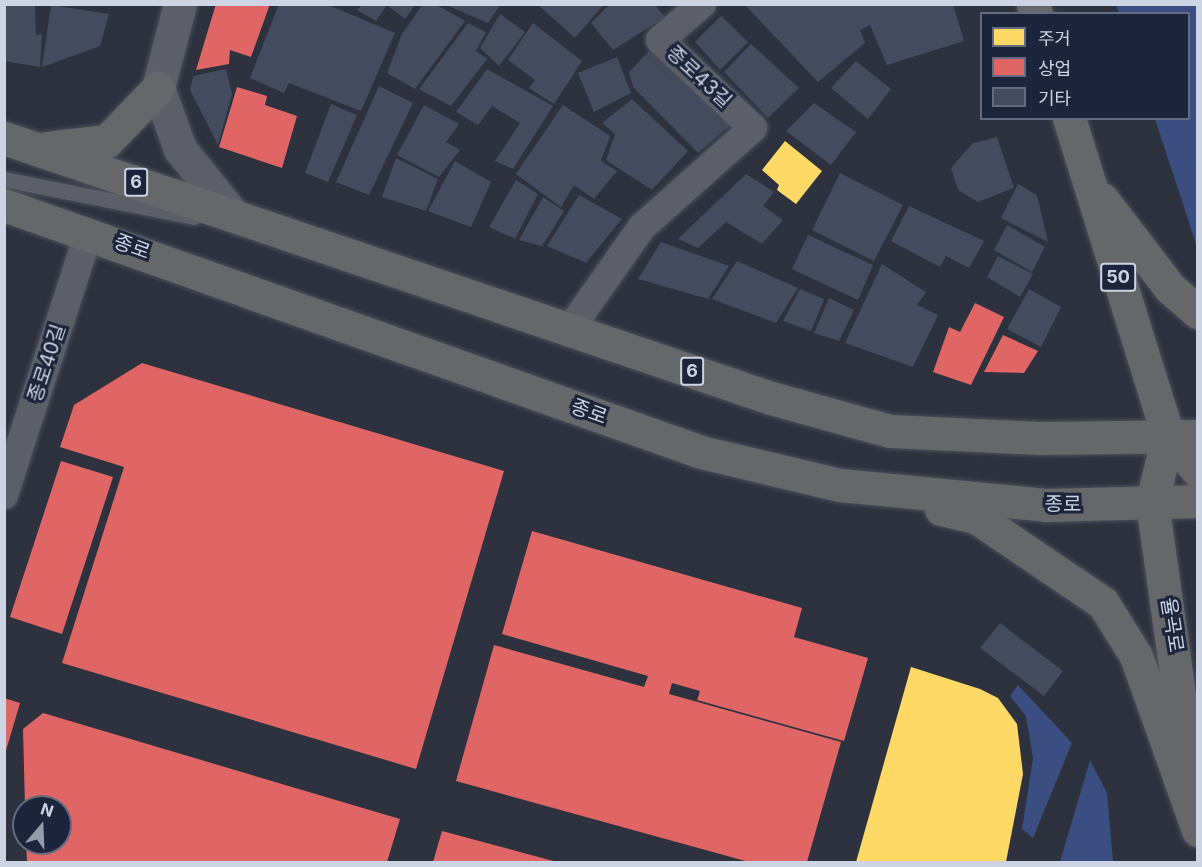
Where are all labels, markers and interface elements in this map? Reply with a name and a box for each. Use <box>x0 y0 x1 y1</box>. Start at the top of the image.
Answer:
legend <box>980 12 1190 120</box>
text: 주거 <box>1038 28 1071 49</box>
street label: 종로43길 <box>661 41 737 113</box>
text: 상업 <box>1038 58 1071 79</box>
text: 기타 <box>1038 88 1071 109</box>
road number: 6 <box>124 167 148 197</box>
street label: 종로 <box>111 229 153 265</box>
road number: 50 <box>1100 262 1136 292</box>
street label: 종로40길 <box>23 321 71 405</box>
road number: 6 <box>680 356 704 386</box>
street label: 종로 <box>568 394 610 430</box>
street label: 종로 <box>1045 492 1081 516</box>
street label: 율곡로 <box>1156 596 1188 654</box>
north arrow <box>12 795 72 855</box>
text: N <box>38 798 56 821</box>

